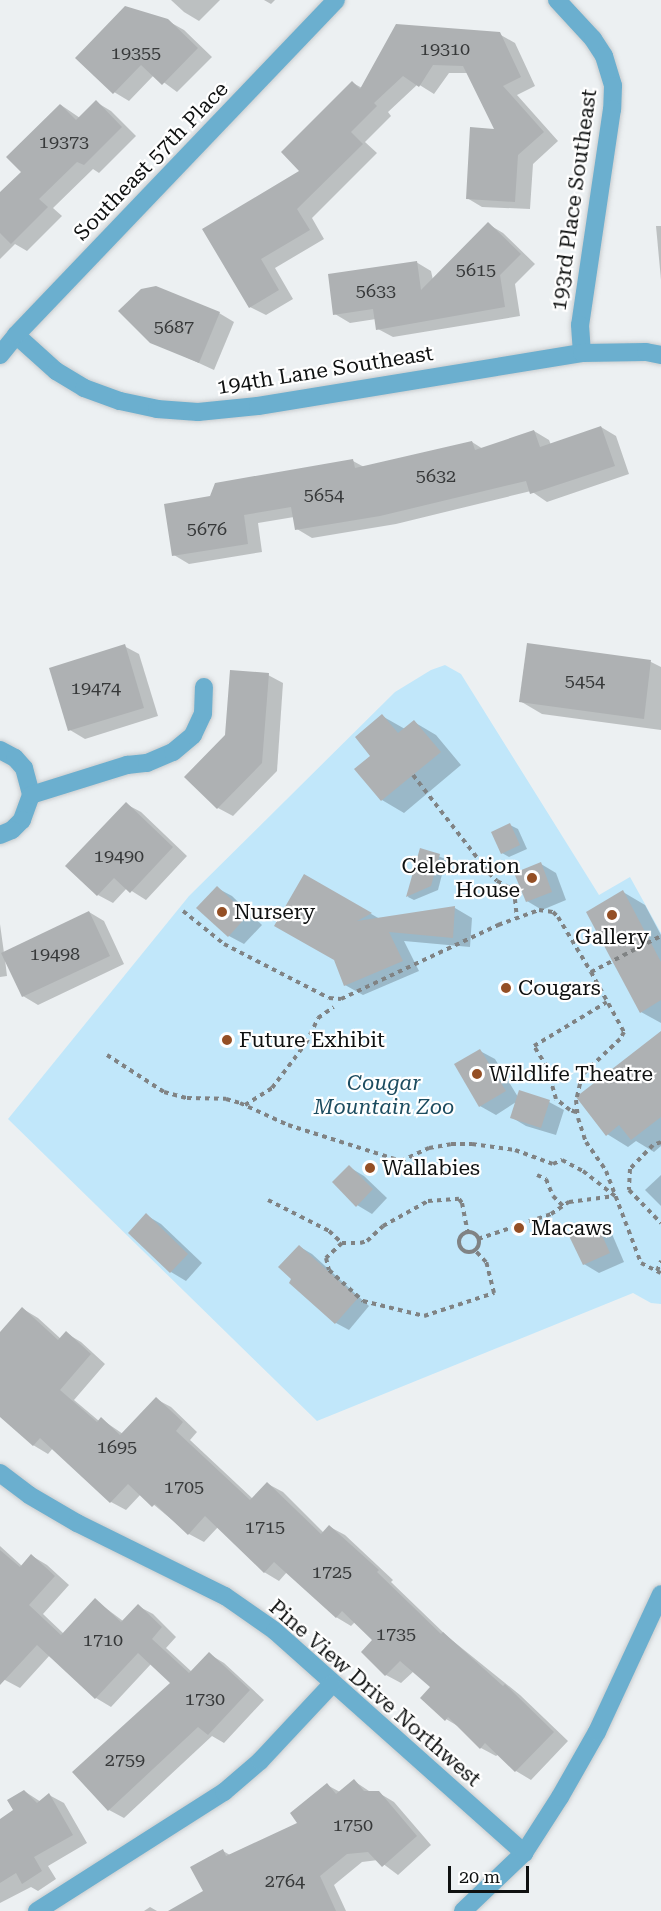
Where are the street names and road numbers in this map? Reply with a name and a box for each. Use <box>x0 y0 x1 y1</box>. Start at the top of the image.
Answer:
street label: Southeast 57th Place <box>69 76 233 246</box>
street label: 193rd Place Southeast <box>546 88 602 312</box>
street label: 194th Lane Southeast <box>215 340 435 400</box>
street label: Pine View Drive Northwest <box>264 1594 486 1792</box>

